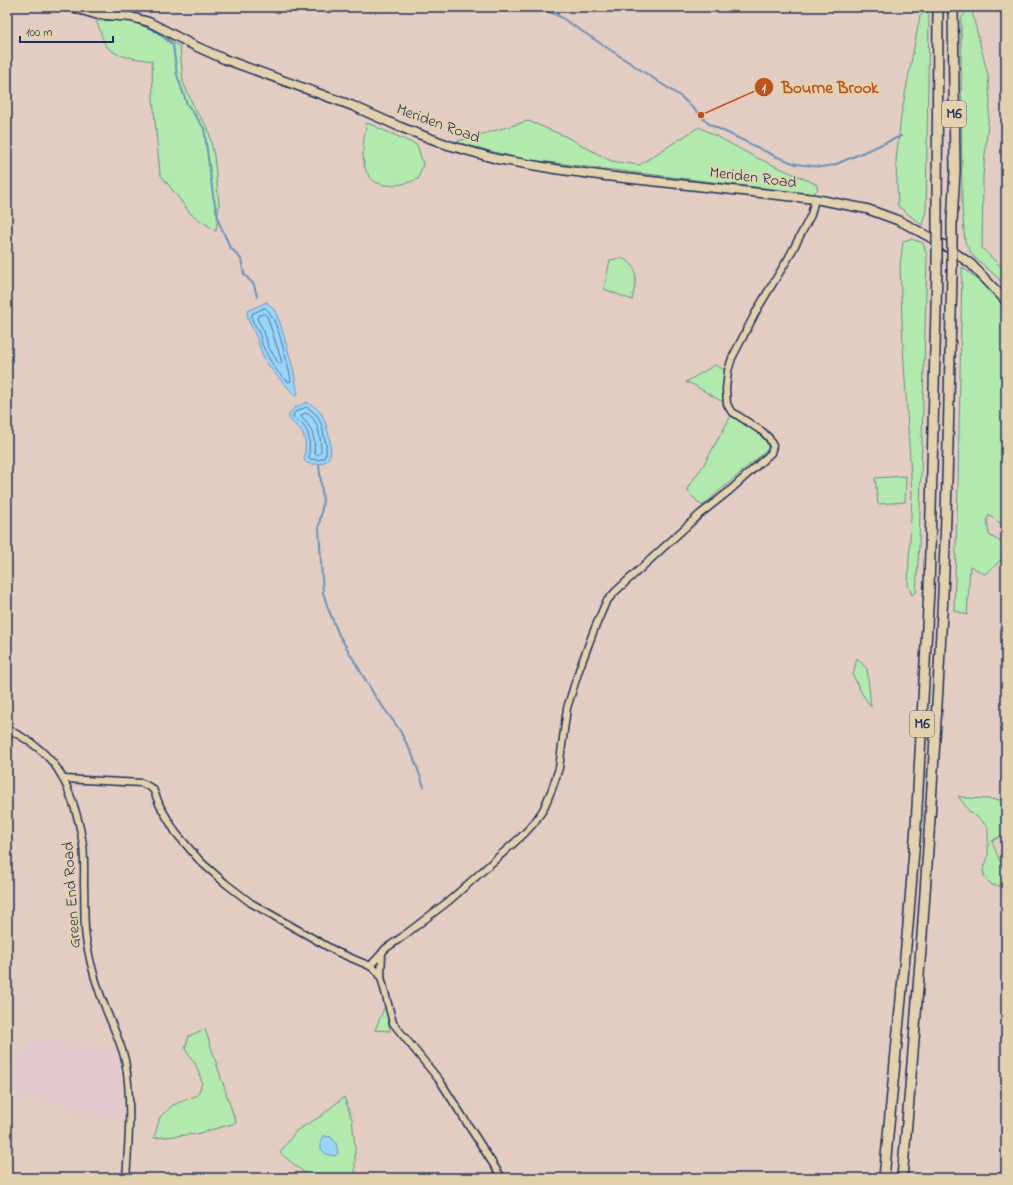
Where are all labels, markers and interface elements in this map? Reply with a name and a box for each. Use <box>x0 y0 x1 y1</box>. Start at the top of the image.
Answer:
scale bar <box>20 18 113 44</box>
text: 100 m <box>26 24 53 42</box>
callout: Bourne Brook <box>754 73 886 102</box>
text: Bourne Brook <box>781 76 879 101</box>
text: 1 <box>762 80 766 98</box>
street label: Meriden Road <box>393 98 483 150</box>
road number: M6 <box>942 101 966 127</box>
street label: Meriden Road <box>708 161 798 195</box>
road number: M6 <box>910 711 934 737</box>
street label: Green End Road <box>56 841 88 949</box>

